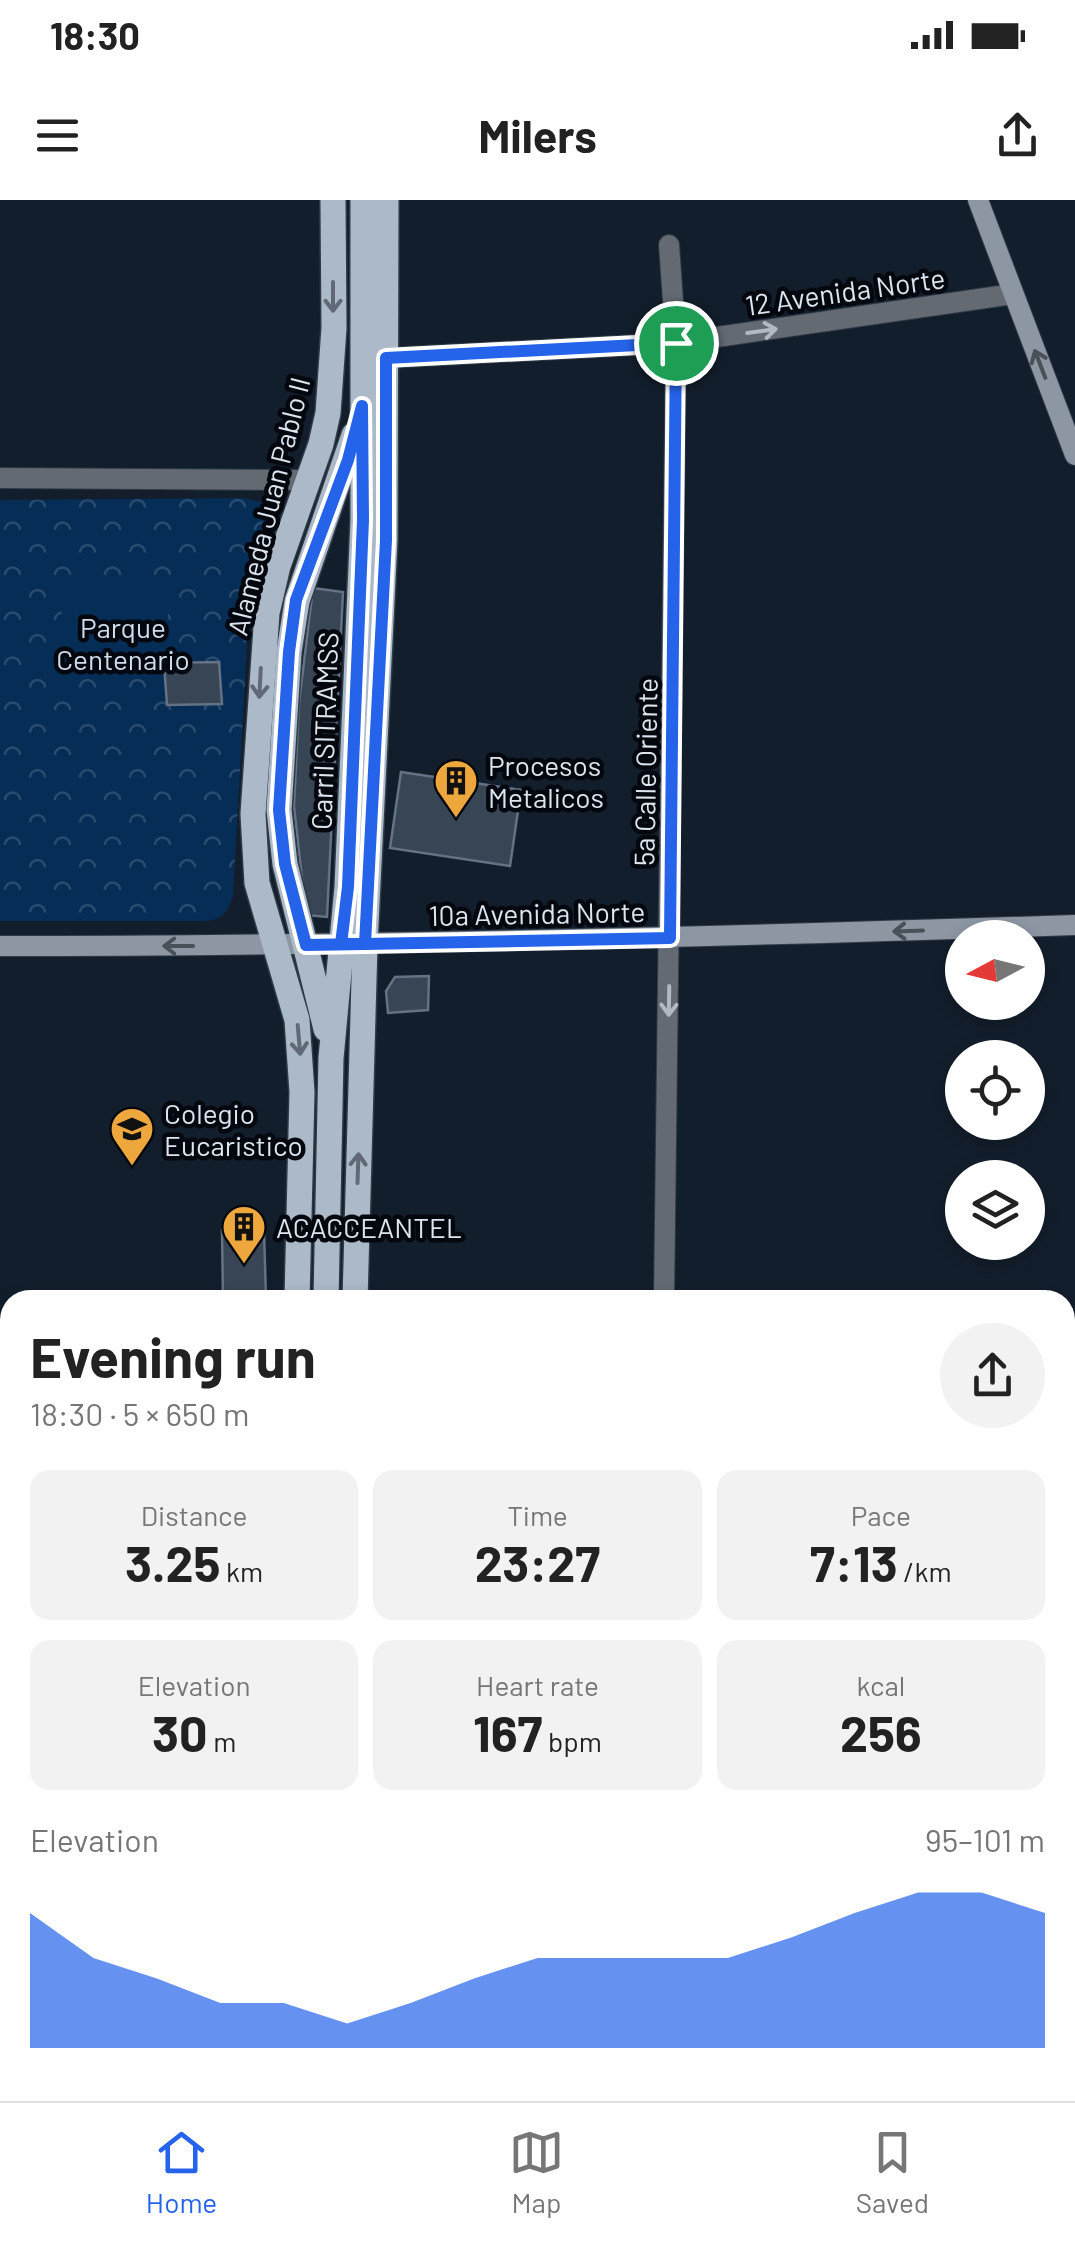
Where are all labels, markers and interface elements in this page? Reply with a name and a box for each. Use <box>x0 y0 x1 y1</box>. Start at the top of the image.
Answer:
text: 18:30 <box>50 12 140 58</box>
icon: menu <box>30 108 85 163</box>
text: Milers <box>478 108 597 162</box>
icon: share <box>990 108 1045 163</box>
street label: 12 Avenida Norte <box>743 260 947 322</box>
one-way arrow <box>324 281 343 313</box>
pin <box>634 301 719 386</box>
icon: arrive <box>649 316 704 371</box>
one-way arrow <box>746 321 778 339</box>
one-way arrow <box>1029 349 1047 379</box>
street label: Alameda Juan Pablo II <box>219 373 317 639</box>
park label: Parque Centenario <box>56 610 190 676</box>
street label: Carril SITRAMSS <box>304 631 344 831</box>
one-way arrow <box>250 666 269 698</box>
street label: 5a Calle Oriente <box>626 678 664 866</box>
place label: Procesos Metalicos <box>488 748 604 814</box>
building icon: Procesos Metalicos <box>433 758 479 819</box>
street label: 10a Avenida Norte <box>429 894 645 932</box>
north arrow <box>945 920 1045 1020</box>
map controls <box>945 920 1045 1260</box>
one-way arrow <box>892 921 924 940</box>
one-way arrow <box>163 936 196 956</box>
one-way arrow <box>660 984 679 1016</box>
one-way arrow <box>289 1023 308 1055</box>
button: locate <box>945 1040 1045 1140</box>
place label: Colegio Eucaristico <box>164 1096 303 1162</box>
school or university icon: Colegio Eucaristico <box>109 1106 155 1167</box>
one-way arrow <box>349 1152 368 1184</box>
button: layers <box>945 1160 1045 1260</box>
building icon: ACACCEANTEL <box>221 1204 267 1265</box>
place label: ACACCEANTEL <box>276 1210 462 1244</box>
text: Evening run <box>30 1323 316 1389</box>
button: share <box>940 1323 1045 1428</box>
text: 18:30 · 5 × 650 m <box>30 1394 249 1432</box>
text: Distance <box>141 1498 248 1532</box>
text: Time <box>507 1498 568 1532</box>
text: Pace <box>851 1498 911 1532</box>
text: 3.25 <box>125 1532 220 1592</box>
text: 23:27 <box>475 1532 600 1592</box>
text: 7:13 <box>810 1532 898 1592</box>
text: km <box>220 1554 263 1588</box>
text: /km <box>898 1554 952 1588</box>
text: Elevation <box>138 1668 251 1702</box>
text: Heart rate <box>476 1668 599 1702</box>
text: kcal <box>856 1668 905 1702</box>
text: 30 <box>152 1702 208 1762</box>
text: 167 <box>473 1702 542 1762</box>
text: 256 <box>840 1702 922 1762</box>
text: m <box>208 1724 236 1758</box>
text: bpm <box>542 1724 602 1758</box>
text: Elevation <box>30 1820 159 1858</box>
text: 95–101 m <box>925 1820 1045 1858</box>
tab: Home <box>146 2125 217 2219</box>
tab: Map <box>509 2125 564 2219</box>
tab: Saved <box>856 2125 929 2219</box>

